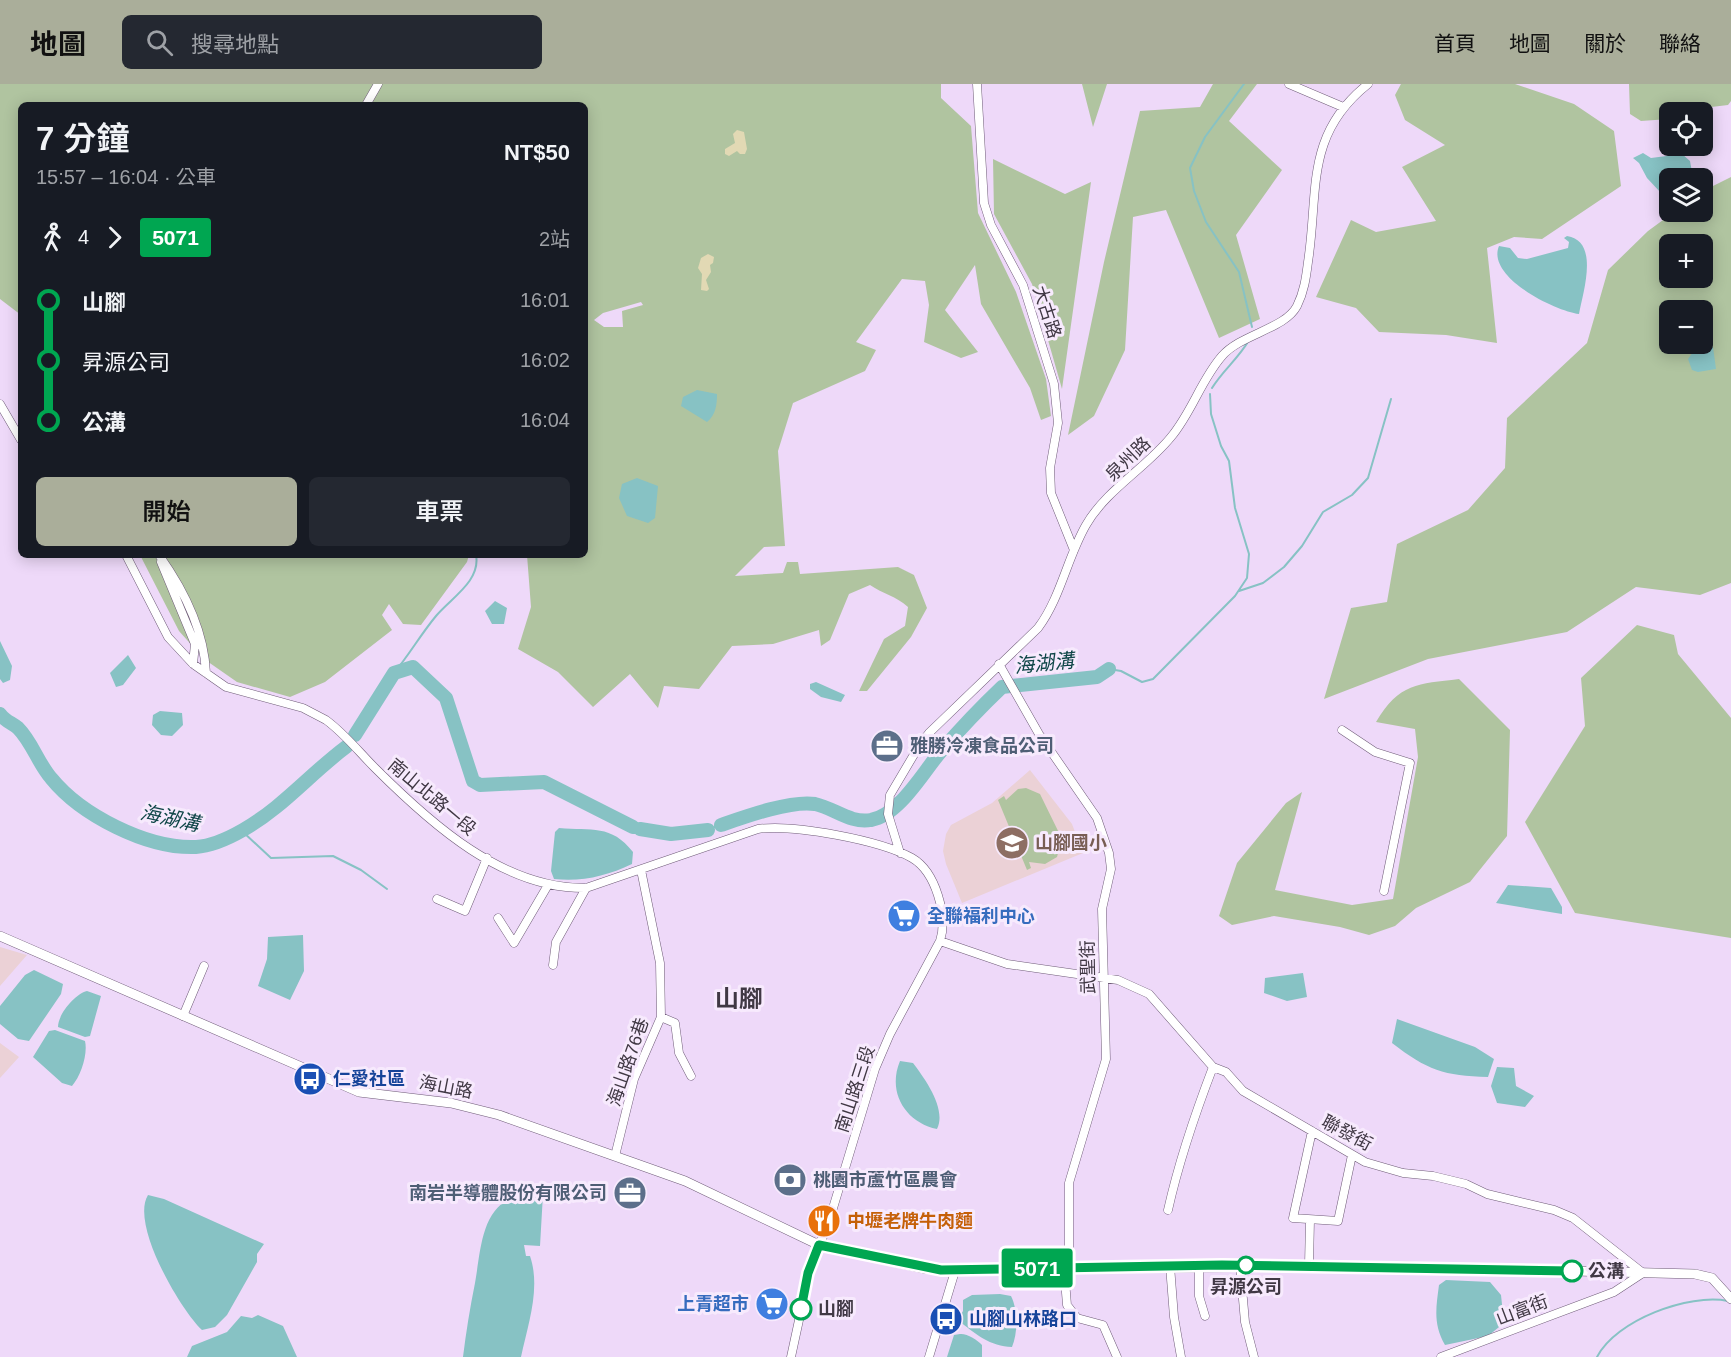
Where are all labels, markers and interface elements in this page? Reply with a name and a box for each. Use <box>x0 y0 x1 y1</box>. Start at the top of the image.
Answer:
search box <box>122 15 542 69</box>
icon: search <box>143 26 176 59</box>
text: 地圖 <box>30 29 86 60</box>
text: 搜尋地點 <box>191 32 279 57</box>
text: 首頁 <box>1434 32 1476 55</box>
text: 地圖 <box>1509 32 1551 55</box>
text: 關於 <box>1584 32 1626 55</box>
text: 聯絡 <box>1659 32 1701 55</box>
map controls <box>1659 102 1713 354</box>
button: locate <box>1659 102 1713 156</box>
text: 7 分鐘 <box>36 120 130 157</box>
text: NT$50 <box>504 140 570 165</box>
text: 15:57 – 16:04 · 公車 <box>36 166 216 188</box>
button: layers <box>1659 168 1713 222</box>
icon: walk <box>36 221 69 254</box>
icon: forward <box>98 221 131 254</box>
text: 4 <box>78 226 89 248</box>
text: 5071 <box>152 226 199 249</box>
text: 2站 <box>539 228 570 250</box>
button: + <box>1659 234 1713 288</box>
street label: 大古路 <box>1029 283 1065 341</box>
text: 16:01 <box>520 289 570 311</box>
text: 山腳 <box>82 290 126 315</box>
button: − <box>1659 300 1713 354</box>
text: 16:02 <box>520 349 570 371</box>
text: 昇源公司 <box>82 350 170 375</box>
text: 16:04 <box>520 409 570 431</box>
text: 公溝 <box>82 410 126 435</box>
street label: 泉州路 <box>1102 433 1154 485</box>
button: 開始 <box>36 477 297 546</box>
button: 車票 <box>309 477 570 546</box>
water label: 海湖溝 <box>1013 649 1078 677</box>
office icon: 雅勝冷凍食品公司 <box>869 728 905 764</box>
place label: 雅勝冷凍食品公司 <box>910 736 1054 756</box>
street label: 南山北路一段 <box>384 755 480 839</box>
water label: 海湖溝 <box>138 801 205 836</box>
school or university icon: 山腳國小 <box>994 825 1030 861</box>
place label: 山腳國小 <box>1035 833 1107 853</box>
supermarket icon: 全聯福利中心 <box>886 898 922 934</box>
place label: 全聯福利中心 <box>927 906 1035 926</box>
street label: 武聖街 <box>1078 940 1098 994</box>
district label: 山腳 <box>715 985 763 1012</box>
street label: 海山路76巷 <box>604 1015 652 1109</box>
street label: 南山路三段 <box>832 1043 878 1135</box>
bus stop icon: 仁愛社區 <box>292 1061 328 1097</box>
place label: 仁愛社區 <box>333 1069 405 1089</box>
street label: 海山路 <box>418 1072 474 1102</box>
street label: 聯發街 <box>1318 1111 1376 1155</box>
bank icon: 桃園市蘆竹區農會 <box>772 1162 808 1198</box>
place label: 桃園市蘆竹區農會 <box>813 1170 958 1190</box>
office icon: 南岩半導體股份有限公司 <box>612 1175 648 1211</box>
place label: 南岩半導體股份有限公司 <box>409 1183 607 1203</box>
restaurant icon: 中壢老牌牛肉麵 <box>806 1203 842 1239</box>
place label: 中壢老牌牛肉麵 <box>847 1211 973 1231</box>
line badge: 5071 <box>995 1248 1079 1288</box>
marker: 昇源公司 <box>1237 1256 1255 1274</box>
text: 5071 <box>1014 1257 1060 1280</box>
marker: 公溝 <box>1561 1260 1583 1282</box>
place label: 公溝 <box>1588 1261 1624 1281</box>
place label: 昇源公司 <box>1210 1277 1282 1297</box>
supermarket icon: 上青超市 <box>754 1286 790 1322</box>
street label: 山富街 <box>1493 1291 1551 1329</box>
place label: 上青超市 <box>677 1294 749 1314</box>
marker: 山腳 <box>790 1298 812 1320</box>
place label: 山腳 <box>818 1299 854 1319</box>
bus stop icon: 山腳山林路口 <box>928 1301 964 1337</box>
place label: 山腳山林路口 <box>969 1309 1077 1329</box>

